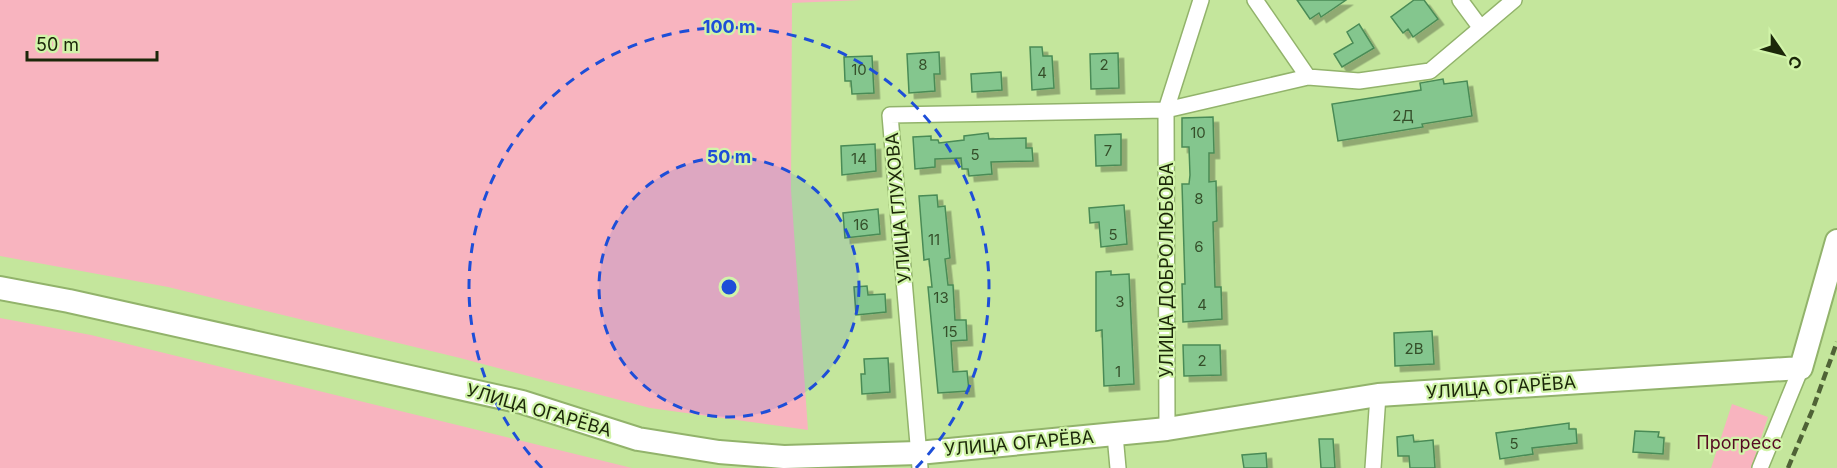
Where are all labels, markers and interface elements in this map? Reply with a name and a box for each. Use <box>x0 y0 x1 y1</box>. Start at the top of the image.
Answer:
text: 100 m <box>703 16 755 37</box>
scale bar <box>27 24 158 62</box>
north arrow <box>1753 24 1813 84</box>
text: 50 m <box>36 34 79 55</box>
text: С <box>1784 52 1807 73</box>
house number: 8 <box>918 55 928 74</box>
house number: 2 <box>1099 55 1109 74</box>
house number: 10 <box>851 60 867 79</box>
house number: 4 <box>1037 63 1047 82</box>
house number: 2Д <box>1392 106 1414 125</box>
house number: 10 <box>1190 123 1206 142</box>
street label: УЛИЦА ГЛУХОВА <box>881 132 915 284</box>
house number: 7 <box>1104 141 1112 160</box>
house number: 5 <box>970 145 980 164</box>
text: 50 m <box>707 146 751 167</box>
house number: 14 <box>851 149 867 168</box>
street label: УЛИЦА ДОБРОЛЮБОВА <box>1156 162 1177 378</box>
house number: 8 <box>1194 189 1204 208</box>
house number: 16 <box>853 215 869 234</box>
house number: 5 <box>1108 225 1118 244</box>
house number: 11 <box>928 230 940 249</box>
house number: 6 <box>1194 237 1204 256</box>
centre of rings <box>719 277 739 297</box>
house number: 13 <box>933 288 949 307</box>
house number: 3 <box>1115 292 1125 311</box>
house number: 4 <box>1197 295 1207 314</box>
house number: 15 <box>942 322 958 341</box>
house number: 2В <box>1405 339 1423 358</box>
house number: 2 <box>1197 351 1207 370</box>
house number: 1 <box>1115 362 1121 381</box>
street label: УЛИЦА ОГАРЁВА <box>1425 370 1577 403</box>
street label: УЛИЦА ОГАРЁВА <box>464 378 614 441</box>
street label: УЛИЦА ОГАРЁВА <box>943 425 1095 460</box>
park label: Прогресс <box>1696 432 1782 453</box>
house number: 5 <box>1509 434 1519 453</box>

